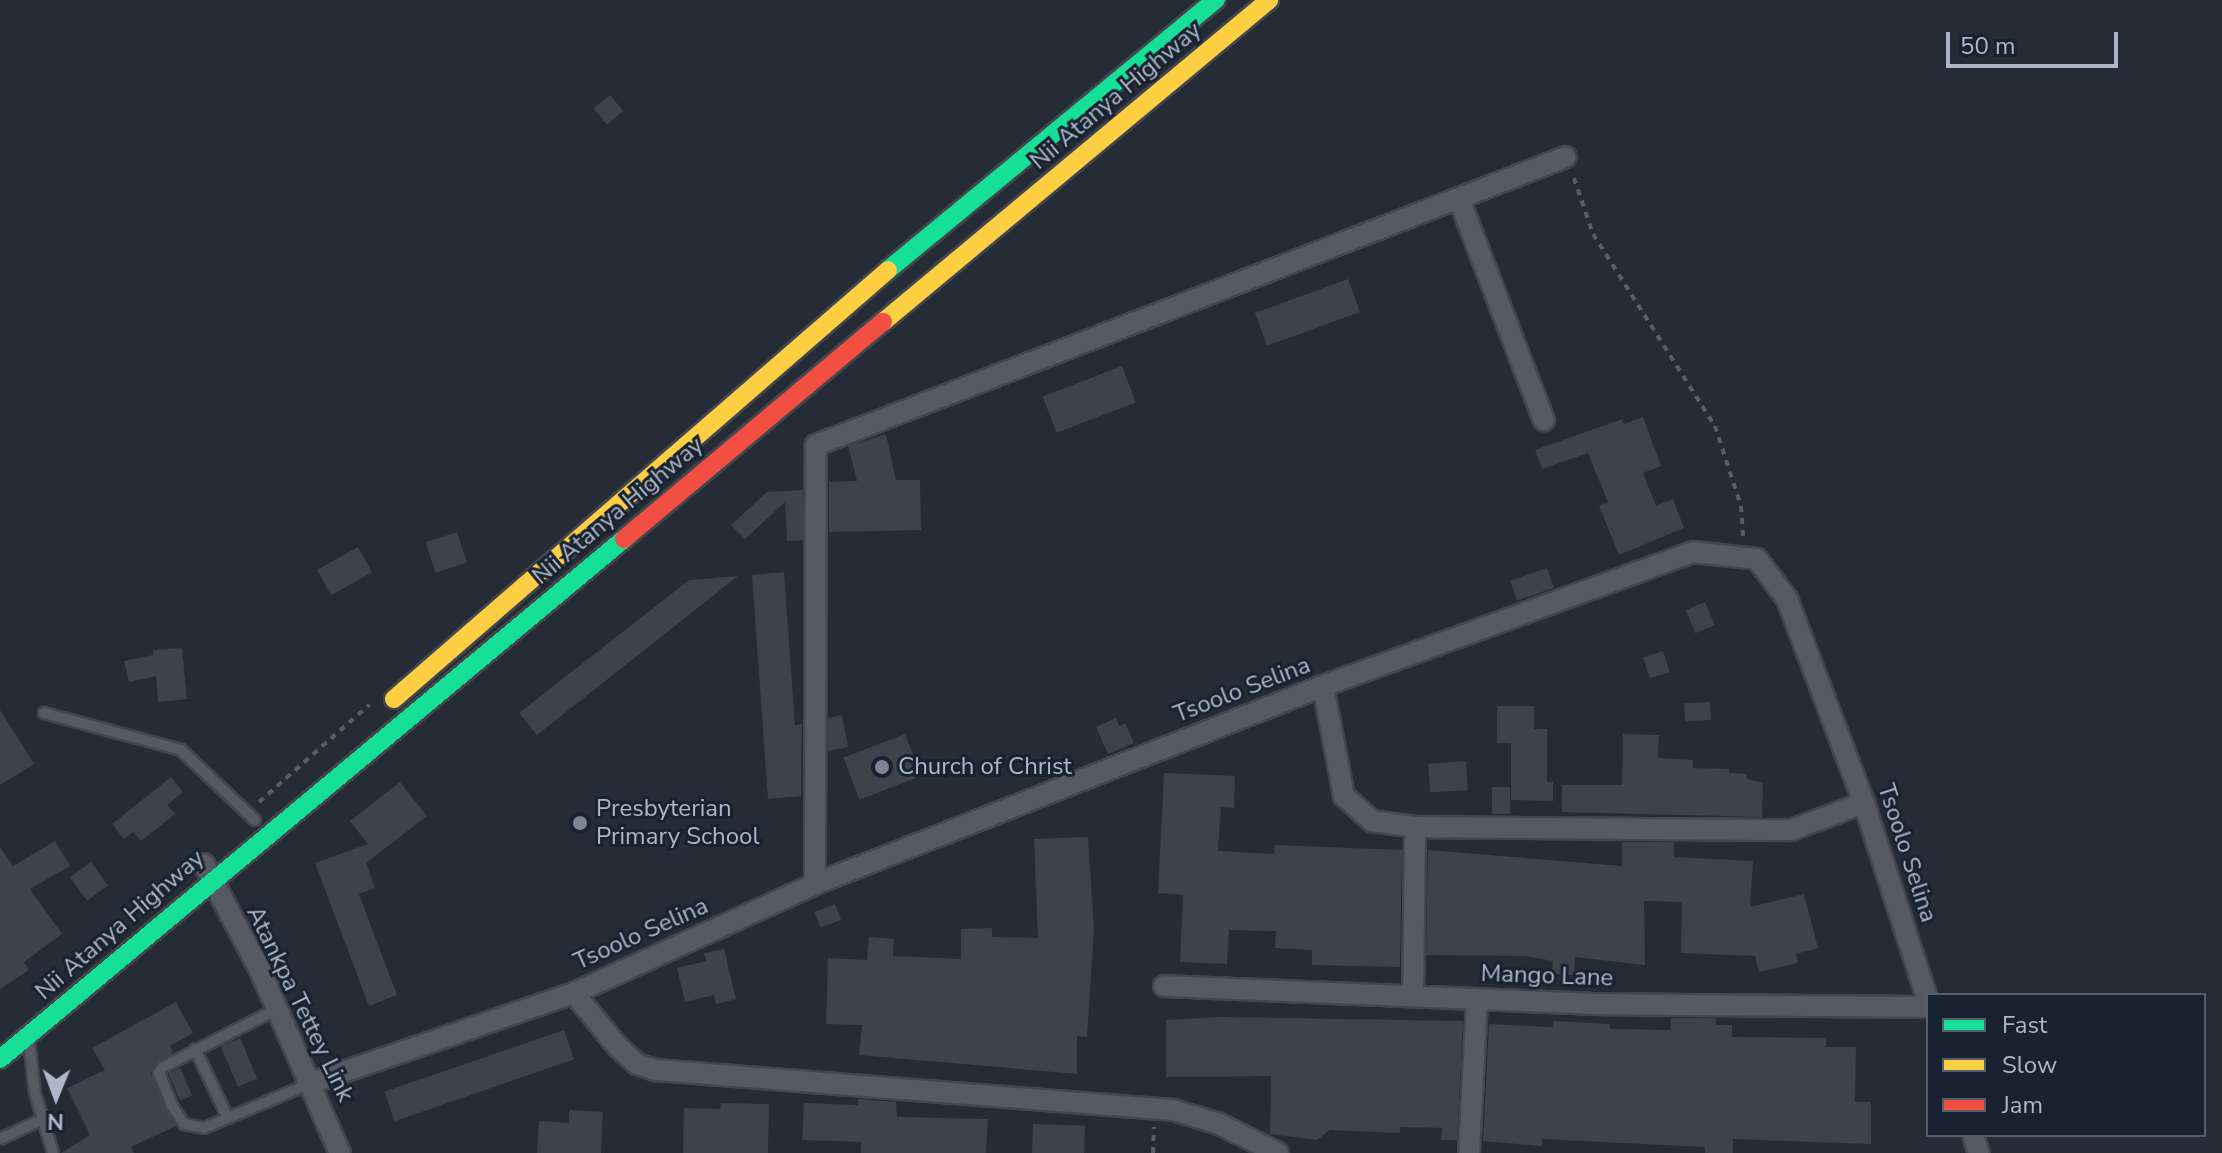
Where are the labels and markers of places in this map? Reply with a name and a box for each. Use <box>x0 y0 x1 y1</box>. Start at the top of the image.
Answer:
place label: Church of Christ <box>898 753 1072 781</box>
marker: Church of Christ <box>873 758 891 776</box>
place label: Presbyterian Primary School <box>596 795 759 851</box>
marker: Presbyterian Primary School <box>571 814 589 832</box>

